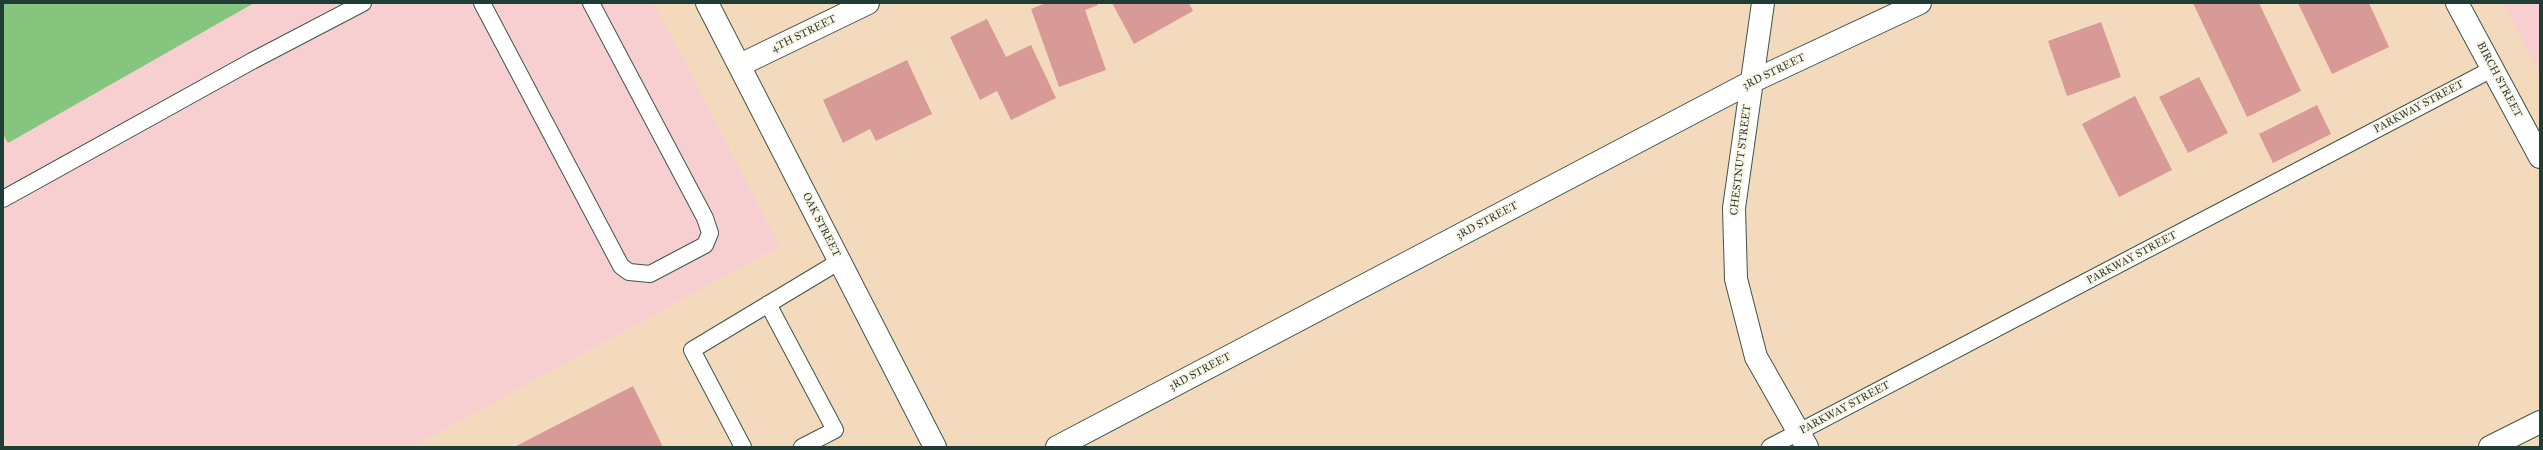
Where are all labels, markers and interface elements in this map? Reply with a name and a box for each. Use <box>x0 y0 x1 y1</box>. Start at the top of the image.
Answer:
street label: 4TH STREET <box>769 13 839 55</box>
street label: BIRCH STREET <box>2474 40 2524 120</box>
street label: 3RD STREET <box>1741 51 1807 93</box>
street label: PARKWAY STREET <box>2372 78 2466 136</box>
street label: CHESTNUT STREET <box>1728 104 1754 216</box>
street label: OAK STREET <box>799 190 843 260</box>
street label: 3RD STREET <box>1454 199 1520 243</box>
street label: PARKWAY STREET <box>2085 229 2179 287</box>
street label: 3RD STREET <box>1167 350 1233 394</box>
street label: PARKWAY STREET <box>1798 379 1892 437</box>

